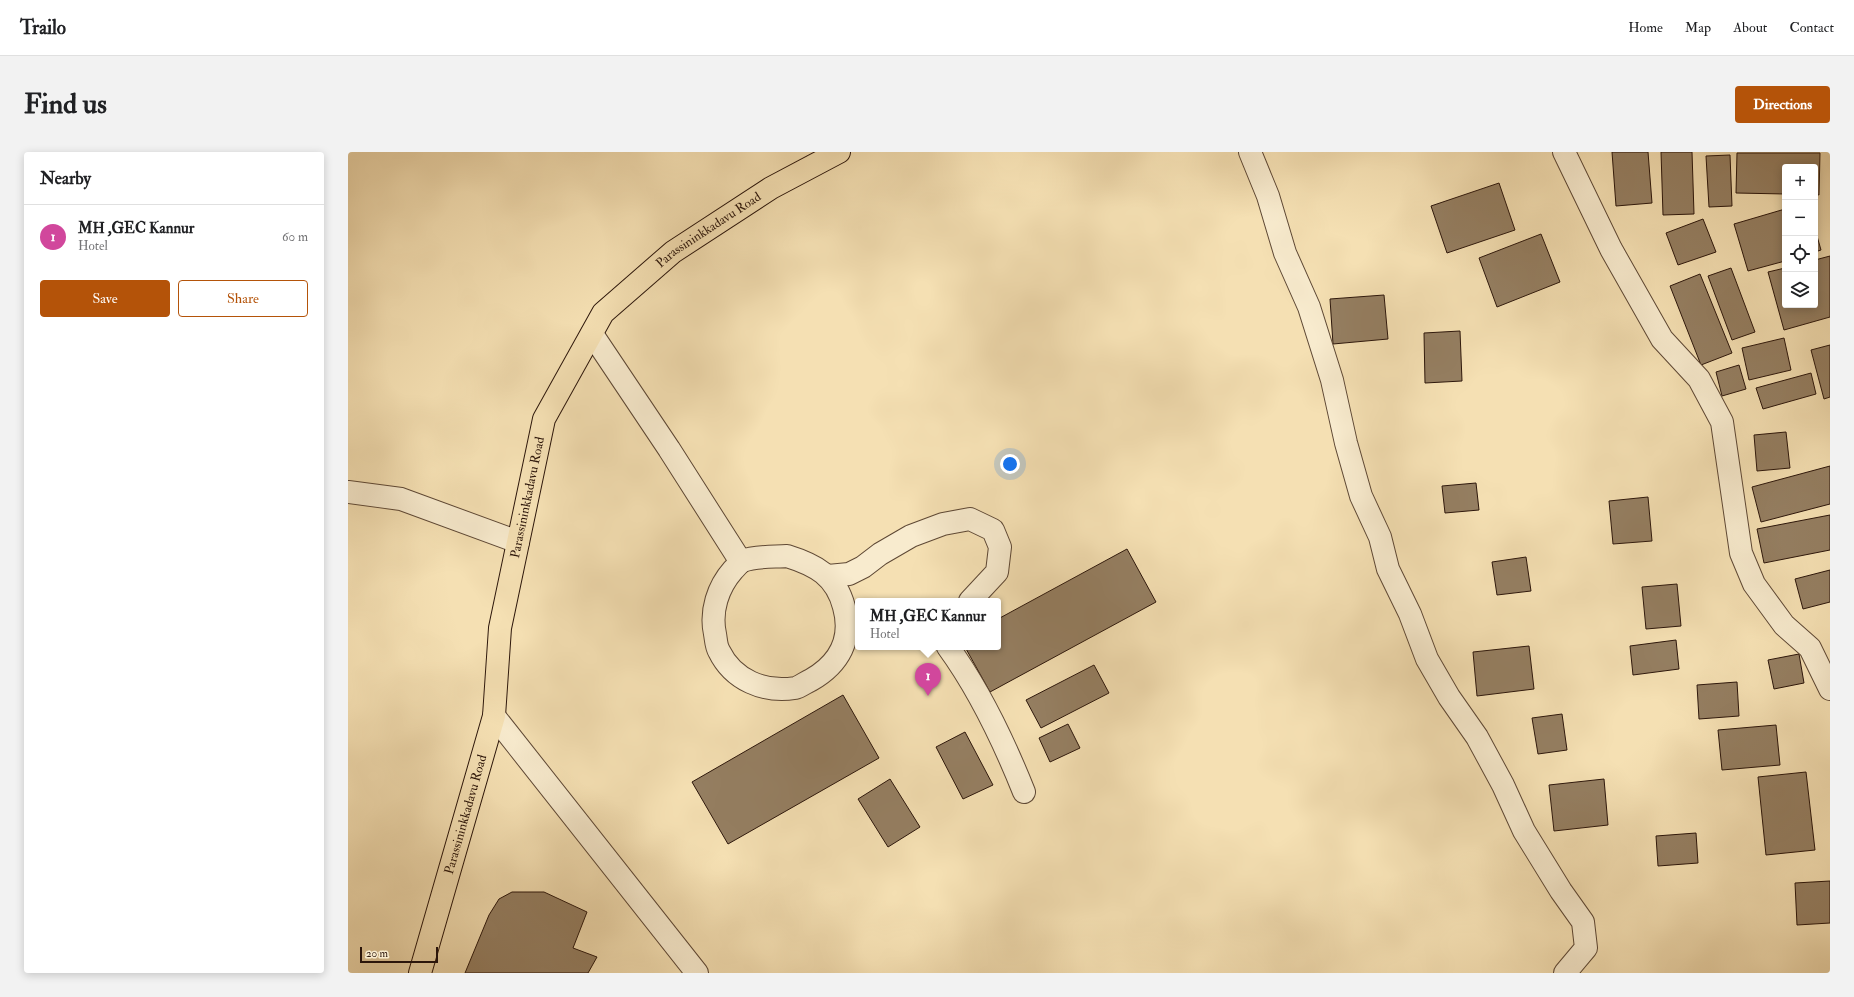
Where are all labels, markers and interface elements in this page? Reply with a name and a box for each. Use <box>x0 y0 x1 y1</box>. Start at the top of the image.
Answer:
text: Trailo <box>20 16 66 40</box>
text: Home <box>1628 19 1663 36</box>
text: Map <box>1685 19 1711 36</box>
text: About <box>1733 19 1767 36</box>
text: Contact <box>1789 19 1834 36</box>
button: Directions <box>1735 86 1830 123</box>
text: Find us <box>24 87 107 122</box>
map controls <box>1782 164 1818 308</box>
button: + <box>1782 164 1818 200</box>
text: Nearby <box>40 168 91 189</box>
street label: Parassininkkadavu Road <box>653 188 764 271</box>
button: − <box>1782 200 1818 236</box>
text: MH ,GEC Kannur <box>78 219 194 238</box>
text: 1 <box>51 229 55 245</box>
text: 60 m <box>282 229 308 245</box>
button: locate <box>1782 236 1818 272</box>
text: Hotel <box>78 238 108 254</box>
button: layers <box>1782 272 1818 308</box>
button: Save <box>40 280 170 317</box>
button: Share <box>178 280 308 317</box>
street label: Parassininkkadavu Road <box>507 435 548 560</box>
your location <box>1000 454 1020 474</box>
popup <box>855 598 1001 650</box>
text: MH ,GEC Kannur <box>870 607 986 626</box>
text: Hotel <box>870 626 900 642</box>
pin: 1 <box>915 663 941 696</box>
street label: Parassininkkadavu Road <box>441 752 491 876</box>
scale bar <box>360 945 438 964</box>
text: 20 m <box>366 947 388 960</box>

